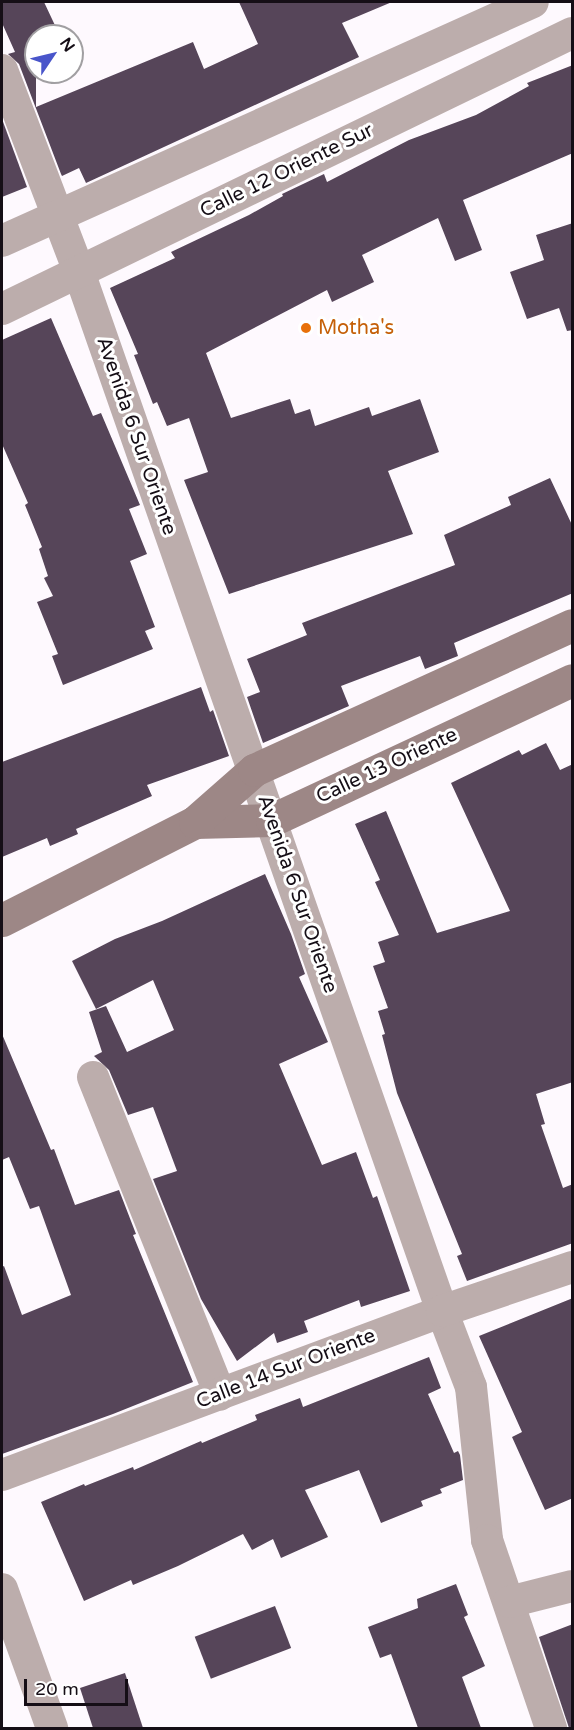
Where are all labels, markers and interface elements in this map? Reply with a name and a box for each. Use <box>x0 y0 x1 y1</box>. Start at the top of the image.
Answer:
north arrow <box>24 24 84 84</box>
text: N <box>55 34 79 56</box>
street label: Calle 12 Oriente Sur <box>196 119 378 223</box>
place label: Motha's <box>318 316 394 340</box>
marker: Motha's <box>299 321 313 335</box>
street label: Avenida 6 Sur Oriente <box>91 334 181 538</box>
street label: Calle 13 Oriente <box>313 723 461 809</box>
street label: Avenida 6 Sur Oriente <box>252 792 342 996</box>
street label: Calle 14 Sur Oriente <box>193 1324 379 1414</box>
scale bar <box>27 1667 130 1705</box>
text: 20 m <box>35 1678 79 1700</box>

